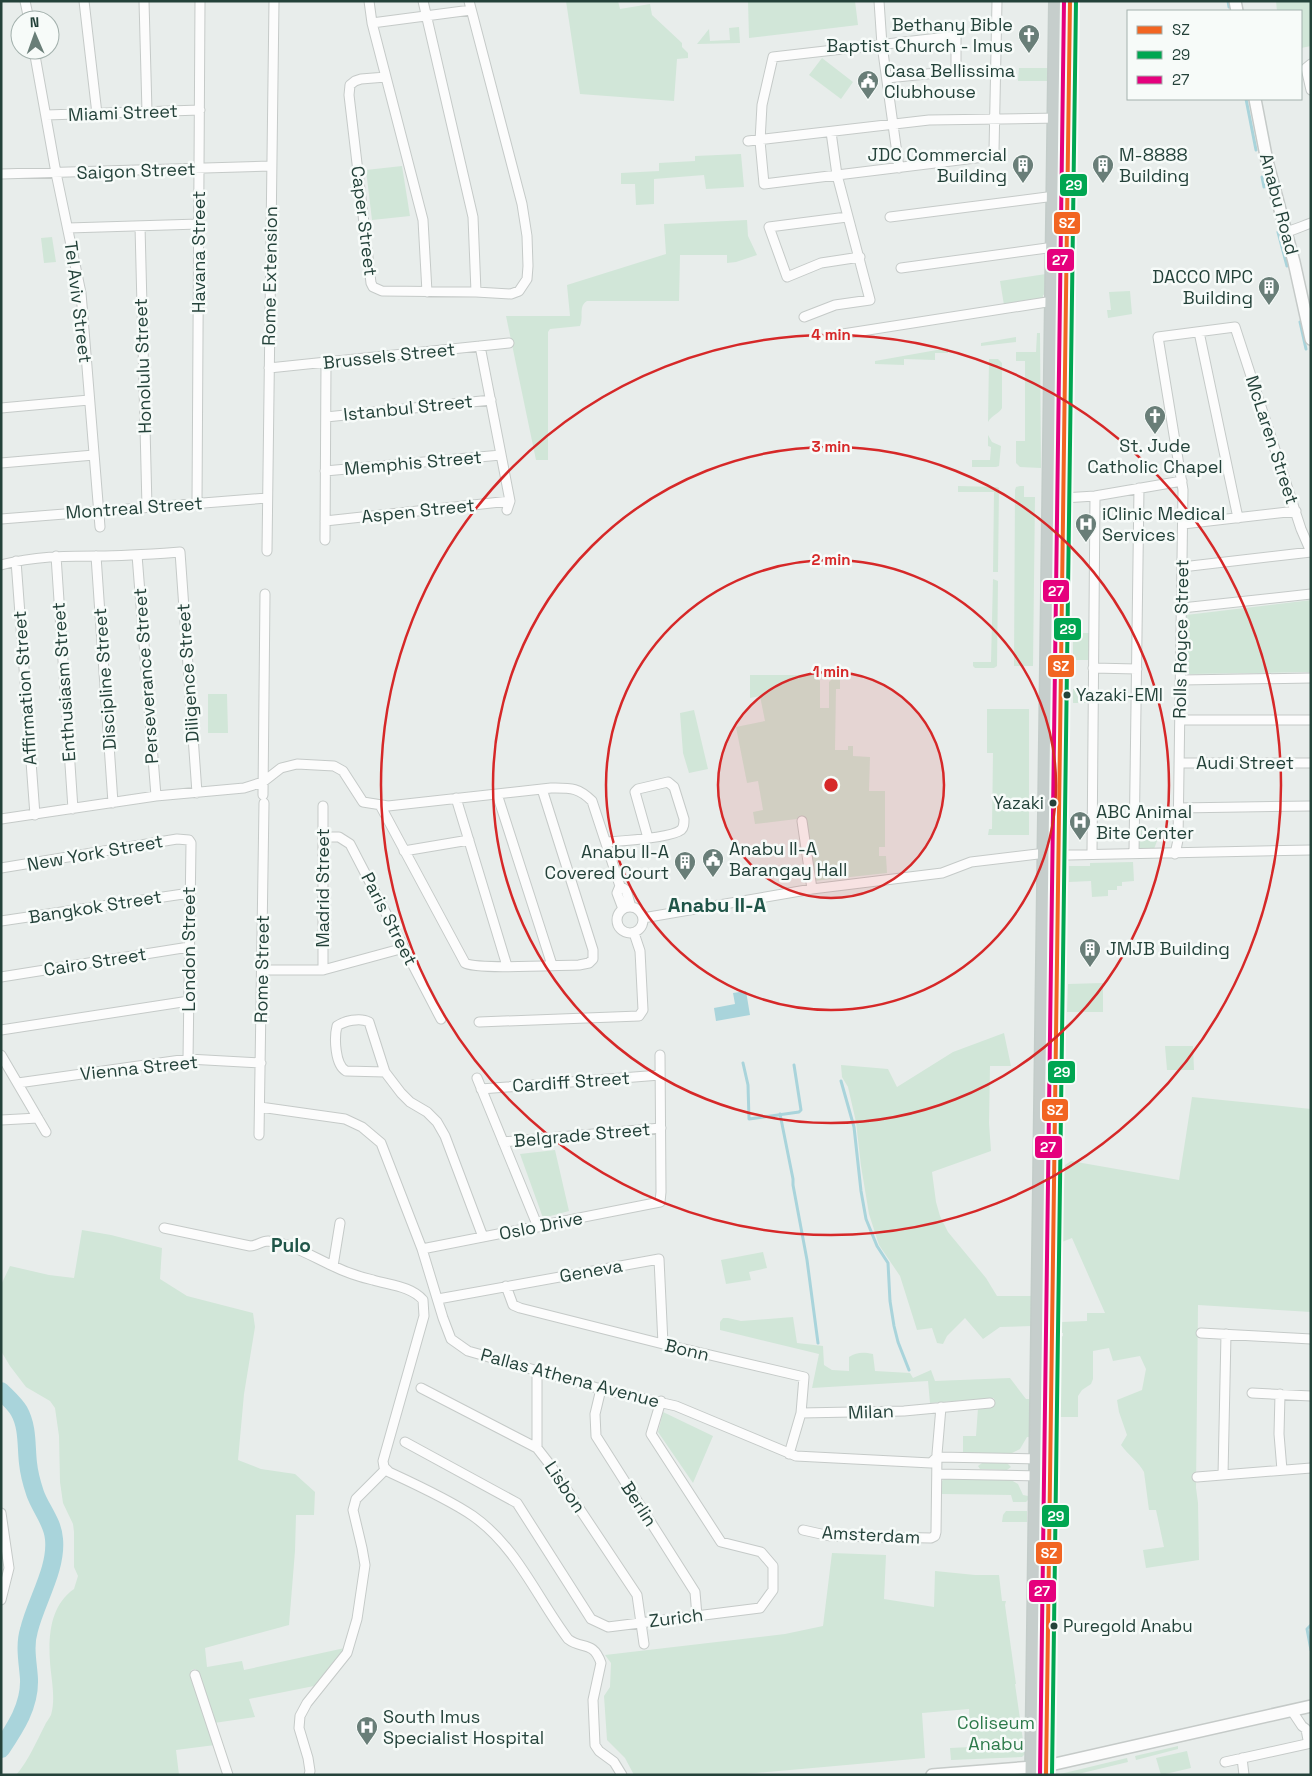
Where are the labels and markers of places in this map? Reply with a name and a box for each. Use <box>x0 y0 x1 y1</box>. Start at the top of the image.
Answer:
place label: Bethany Bible Baptist Church - Imus <box>826 13 1013 57</box>
church icon: Bethany Bible Baptist Church - Imus <box>1017 23 1041 54</box>
place label: Casa Bellissima Clubhouse <box>884 59 1015 103</box>
public building icon: Casa Bellissima Clubhouse <box>856 69 880 100</box>
place label: JDC Commercial Building <box>868 143 1007 187</box>
place label: M-8888 Building <box>1119 143 1189 187</box>
building icon: JDC Commercial Building <box>1011 153 1035 184</box>
building icon: M-8888 Building <box>1091 153 1115 184</box>
place label: DACCO MPC Building <box>1152 265 1253 309</box>
building icon: DACCO MPC Building <box>1257 275 1281 306</box>
church icon: St. Jude Catholic Chapel <box>1143 404 1167 435</box>
place label: St. Jude Catholic Chapel <box>1087 434 1223 478</box>
place label: iClinic Medical Services <box>1102 502 1225 546</box>
hospital icon: iClinic Medical Services <box>1074 512 1098 543</box>
place label: Yazaki-EMI <box>1076 684 1163 706</box>
marker: Yazaki-EMI <box>1062 690 1072 700</box>
centre of rings <box>822 776 840 794</box>
place label: Yazaki <box>993 792 1044 814</box>
marker: Yazaki <box>1048 798 1058 808</box>
place label: ABC Animal Bite Center <box>1096 800 1194 844</box>
hospital icon: ABC Animal Bite Center <box>1068 810 1092 841</box>
place label: Anabu II-A Barangay Hall <box>729 837 847 881</box>
place label: Anabu II-A Covered Court <box>545 840 669 884</box>
public building icon: Anabu II-A Barangay Hall <box>701 847 725 878</box>
building icon: Anabu II-A Covered Court <box>673 850 697 881</box>
building icon: JMJB Building <box>1078 937 1102 968</box>
place label: JMJB Building <box>1106 937 1230 960</box>
place label: Puregold Anabu <box>1063 1615 1193 1637</box>
marker: Puregold Anabu <box>1049 1621 1059 1631</box>
place label: South Imus Specialist Hospital <box>383 1705 544 1749</box>
hospital icon: South Imus Specialist Hospital <box>355 1715 379 1746</box>

